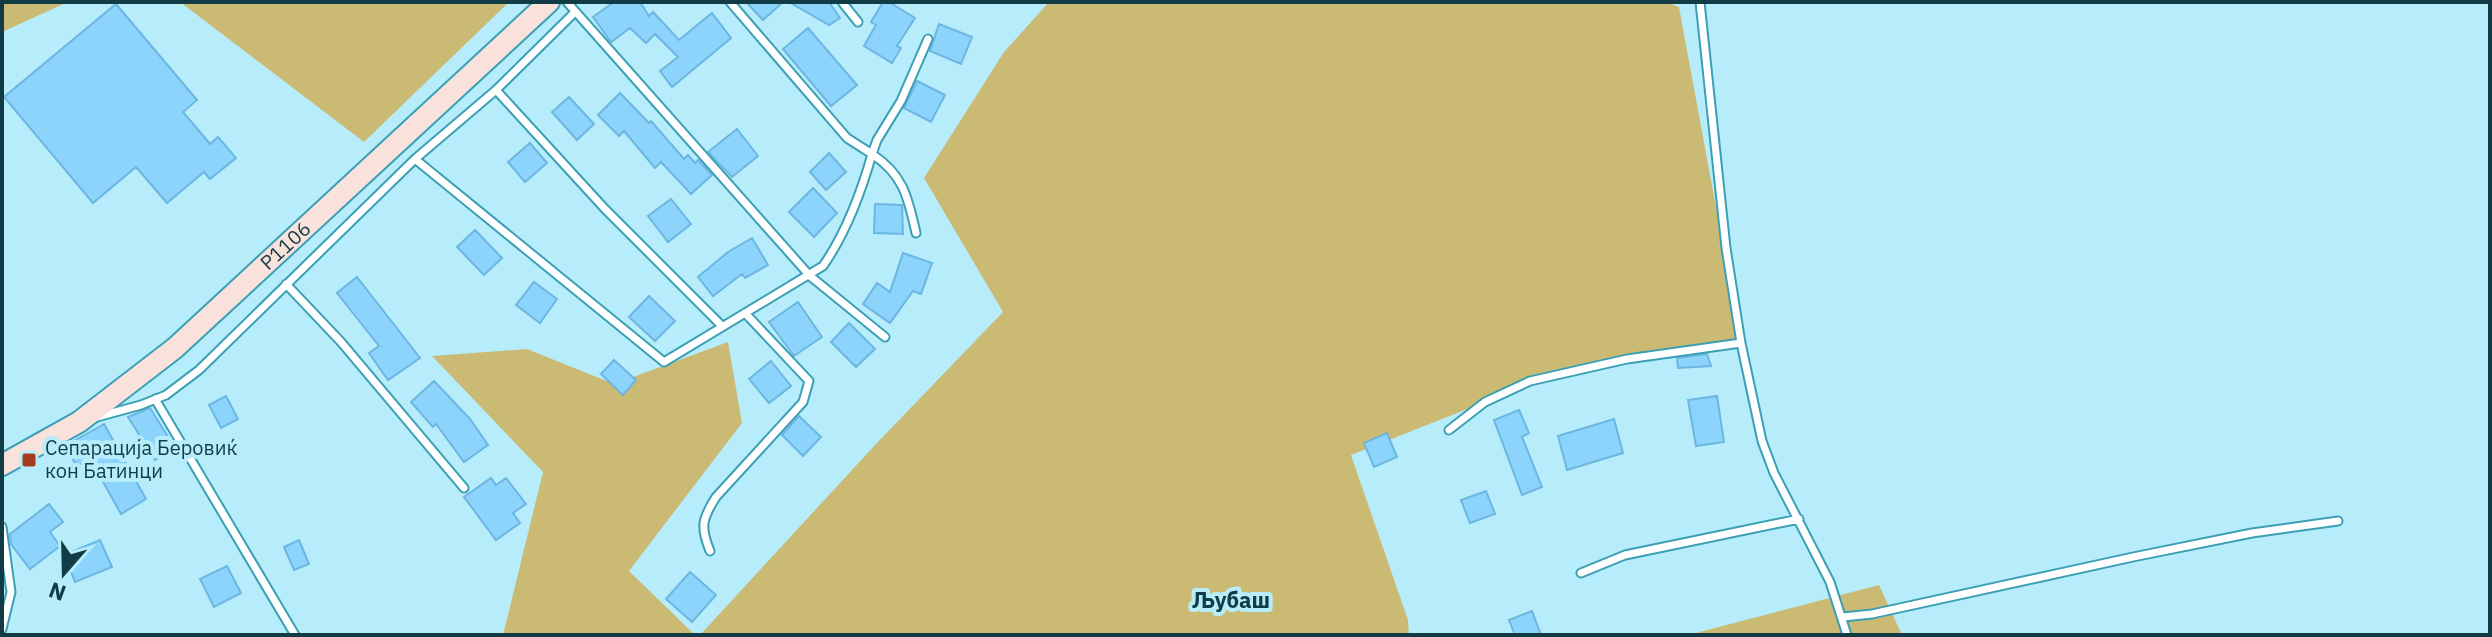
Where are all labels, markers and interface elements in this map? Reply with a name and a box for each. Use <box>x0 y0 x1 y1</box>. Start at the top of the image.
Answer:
street label: P1106 <box>254 215 316 276</box>
place label: Сепарација Беровиќ кон Батинци <box>45 434 237 484</box>
marker: Сепарација Беровиќ кон Батинци <box>20 451 38 469</box>
north arrow <box>24 533 104 613</box>
text: N <box>45 576 69 609</box>
district label: Љубаш <box>1192 585 1270 614</box>

